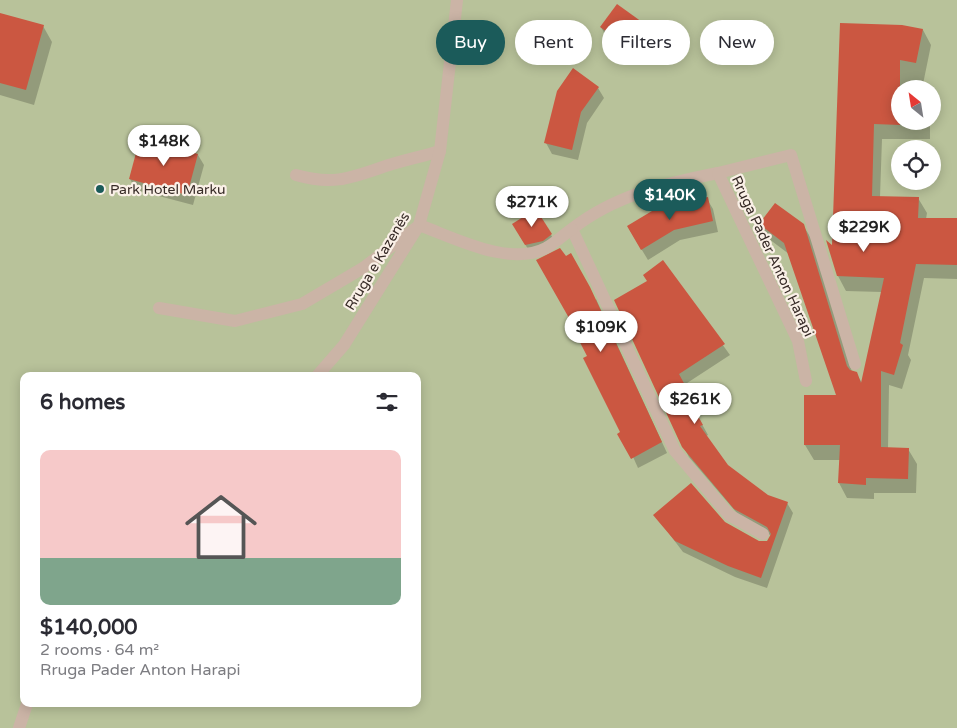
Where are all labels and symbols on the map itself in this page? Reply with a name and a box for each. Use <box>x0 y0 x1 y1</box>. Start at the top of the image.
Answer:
north arrow <box>891 80 941 130</box>
pin: $148K <box>129 124 199 167</box>
street label: Rruga Pader Anton Harapi <box>728 173 817 339</box>
pin: $140K <box>635 178 705 221</box>
place label: Park Hotel Marku <box>110 181 226 198</box>
marker: Park Hotel Marku <box>94 183 106 195</box>
pin: $271K <box>497 186 567 228</box>
street label: Rruga e Kazenës <box>342 209 413 313</box>
pin: $229K <box>829 210 899 253</box>
pin: $109K <box>566 310 636 353</box>
pin: $261K <box>660 382 730 425</box>

